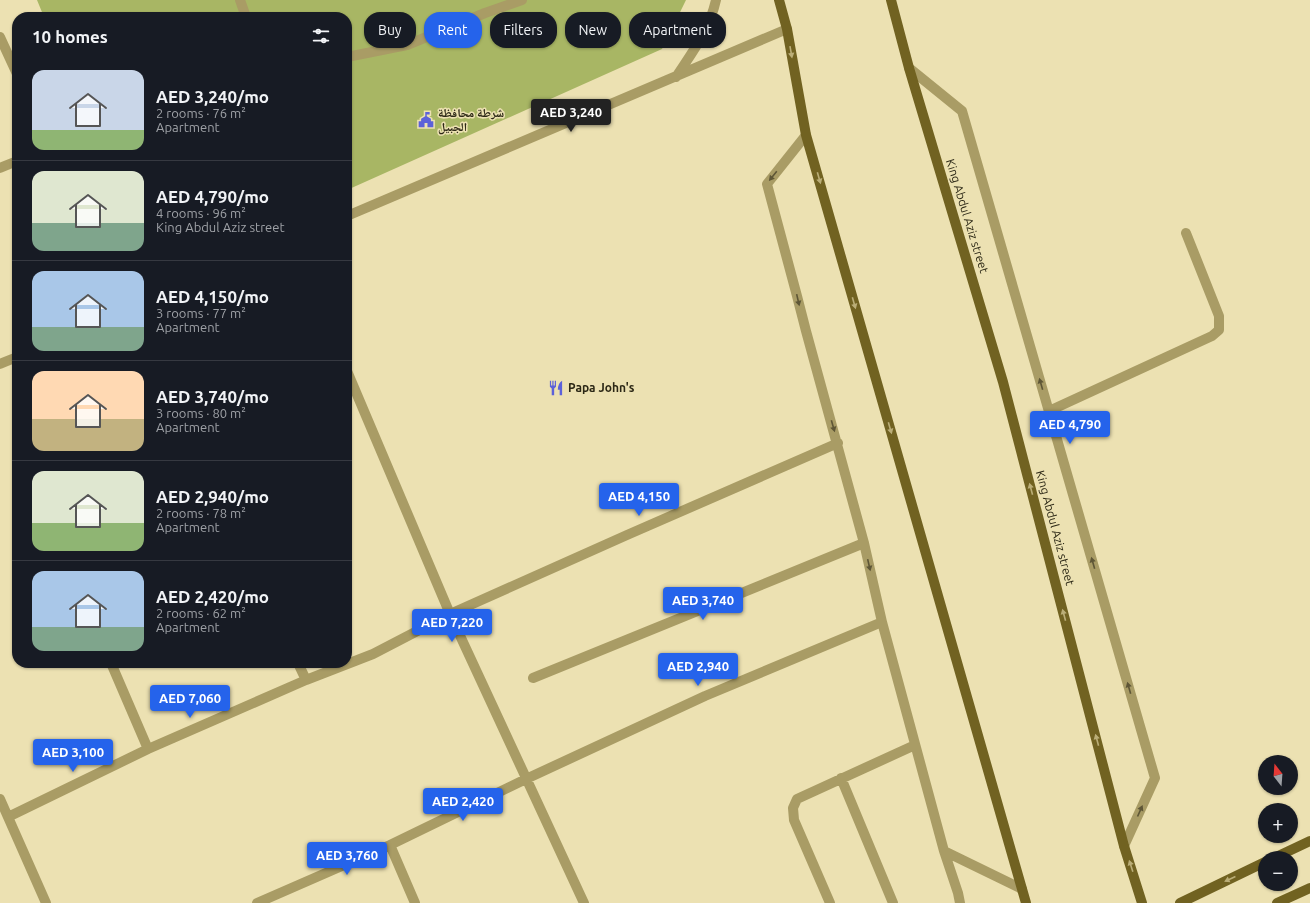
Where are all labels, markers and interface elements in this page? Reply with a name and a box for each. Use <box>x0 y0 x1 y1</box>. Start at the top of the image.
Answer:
chip: Buy <box>364 12 416 48</box>
chip: Rent <box>424 12 482 48</box>
chip: Filters <box>490 12 557 48</box>
chip: New <box>565 12 621 48</box>
chip: Apartment <box>629 12 726 48</box>
icon: filters <box>310 25 332 47</box>
text: 10 homes <box>32 27 108 46</box>
one-way arrow <box>788 45 794 58</box>
icon: home <box>64 86 112 134</box>
text: AED 3,240/mo <box>156 87 269 106</box>
pin: AED 3,240 <box>525 99 617 133</box>
text: AED 3,240 <box>540 105 602 119</box>
text: 2 rooms · 76 m² <box>156 106 246 120</box>
place label: شرطة محافظة الجبيل <box>438 106 504 135</box>
public building icon: شرطة محافظة الجبيل <box>417 111 435 129</box>
text: Apartment <box>156 120 220 134</box>
street label: King Abdul Aziz street <box>944 157 991 275</box>
one-way arrow <box>769 171 777 182</box>
one-way arrow <box>816 172 822 185</box>
icon: home <box>64 187 112 235</box>
text: AED 4,790/mo <box>156 187 269 206</box>
text: 4 rooms · 96 m² <box>156 206 246 220</box>
text: King Abdul Aziz street <box>156 220 285 234</box>
icon: home <box>64 287 112 335</box>
text: AED 4,150/mo <box>156 287 269 306</box>
one-way arrow <box>796 294 802 306</box>
one-way arrow <box>851 298 857 310</box>
text: 3 rooms · 77 m² <box>156 306 246 320</box>
text: Apartment <box>156 320 220 334</box>
one-way arrow <box>1038 378 1044 390</box>
restaurant icon: Papa John's <box>547 379 565 397</box>
place label: Papa John's <box>568 381 635 394</box>
icon: home <box>64 387 112 435</box>
text: AED 3,740/mo <box>156 387 269 406</box>
text: 3 rooms · 80 m² <box>156 406 246 420</box>
pin: AED 4,790 <box>1024 411 1116 445</box>
text: AED 4,790 <box>1039 417 1101 431</box>
text: Apartment <box>156 420 220 434</box>
one-way arrow <box>830 420 836 432</box>
one-way arrow <box>887 423 893 435</box>
street label: King Abdul Aziz street <box>1034 469 1077 587</box>
pin: AED 4,150 <box>593 483 685 517</box>
one-way arrow <box>1028 483 1034 495</box>
icon: home <box>64 487 112 535</box>
text: AED 2,940/mo <box>156 487 269 506</box>
text: AED 4,150 <box>608 489 670 503</box>
text: 2 rooms · 78 m² <box>156 506 246 520</box>
text: Apartment <box>156 520 220 534</box>
one-way arrow <box>1090 556 1096 568</box>
one-way arrow <box>867 559 873 571</box>
icon: home <box>64 587 112 635</box>
text: AED 2,420/mo <box>156 587 269 606</box>
pin: AED 3,740 <box>657 587 749 621</box>
text: AED 3,740 <box>672 593 734 607</box>
text: 2 rooms · 62 m² <box>156 606 246 620</box>
one-way arrow <box>1061 608 1067 620</box>
pin: AED 7,220 <box>406 609 498 643</box>
text: AED 7,220 <box>421 615 483 629</box>
text: Apartment <box>156 620 220 634</box>
pin: AED 2,940 <box>652 653 744 687</box>
text: AED 2,940 <box>667 659 729 673</box>
one-way arrow <box>1126 681 1132 693</box>
pin: AED 7,060 <box>144 685 236 719</box>
text: AED 7,060 <box>159 691 221 705</box>
one-way arrow <box>1093 734 1099 747</box>
pin: AED 3,100 <box>27 739 119 773</box>
text: AED 3,100 <box>42 745 104 759</box>
north arrow <box>1258 755 1298 795</box>
map controls <box>1258 755 1298 891</box>
pin: AED 2,420 <box>417 788 509 822</box>
text: AED 2,420 <box>432 794 494 808</box>
button: + <box>1258 803 1298 843</box>
one-way arrow <box>1137 805 1143 816</box>
pin: AED 3,760 <box>301 842 393 876</box>
text: AED 3,760 <box>316 848 378 862</box>
button: − <box>1258 851 1298 891</box>
one-way arrow <box>1127 860 1133 872</box>
one-way arrow <box>1224 876 1235 882</box>

